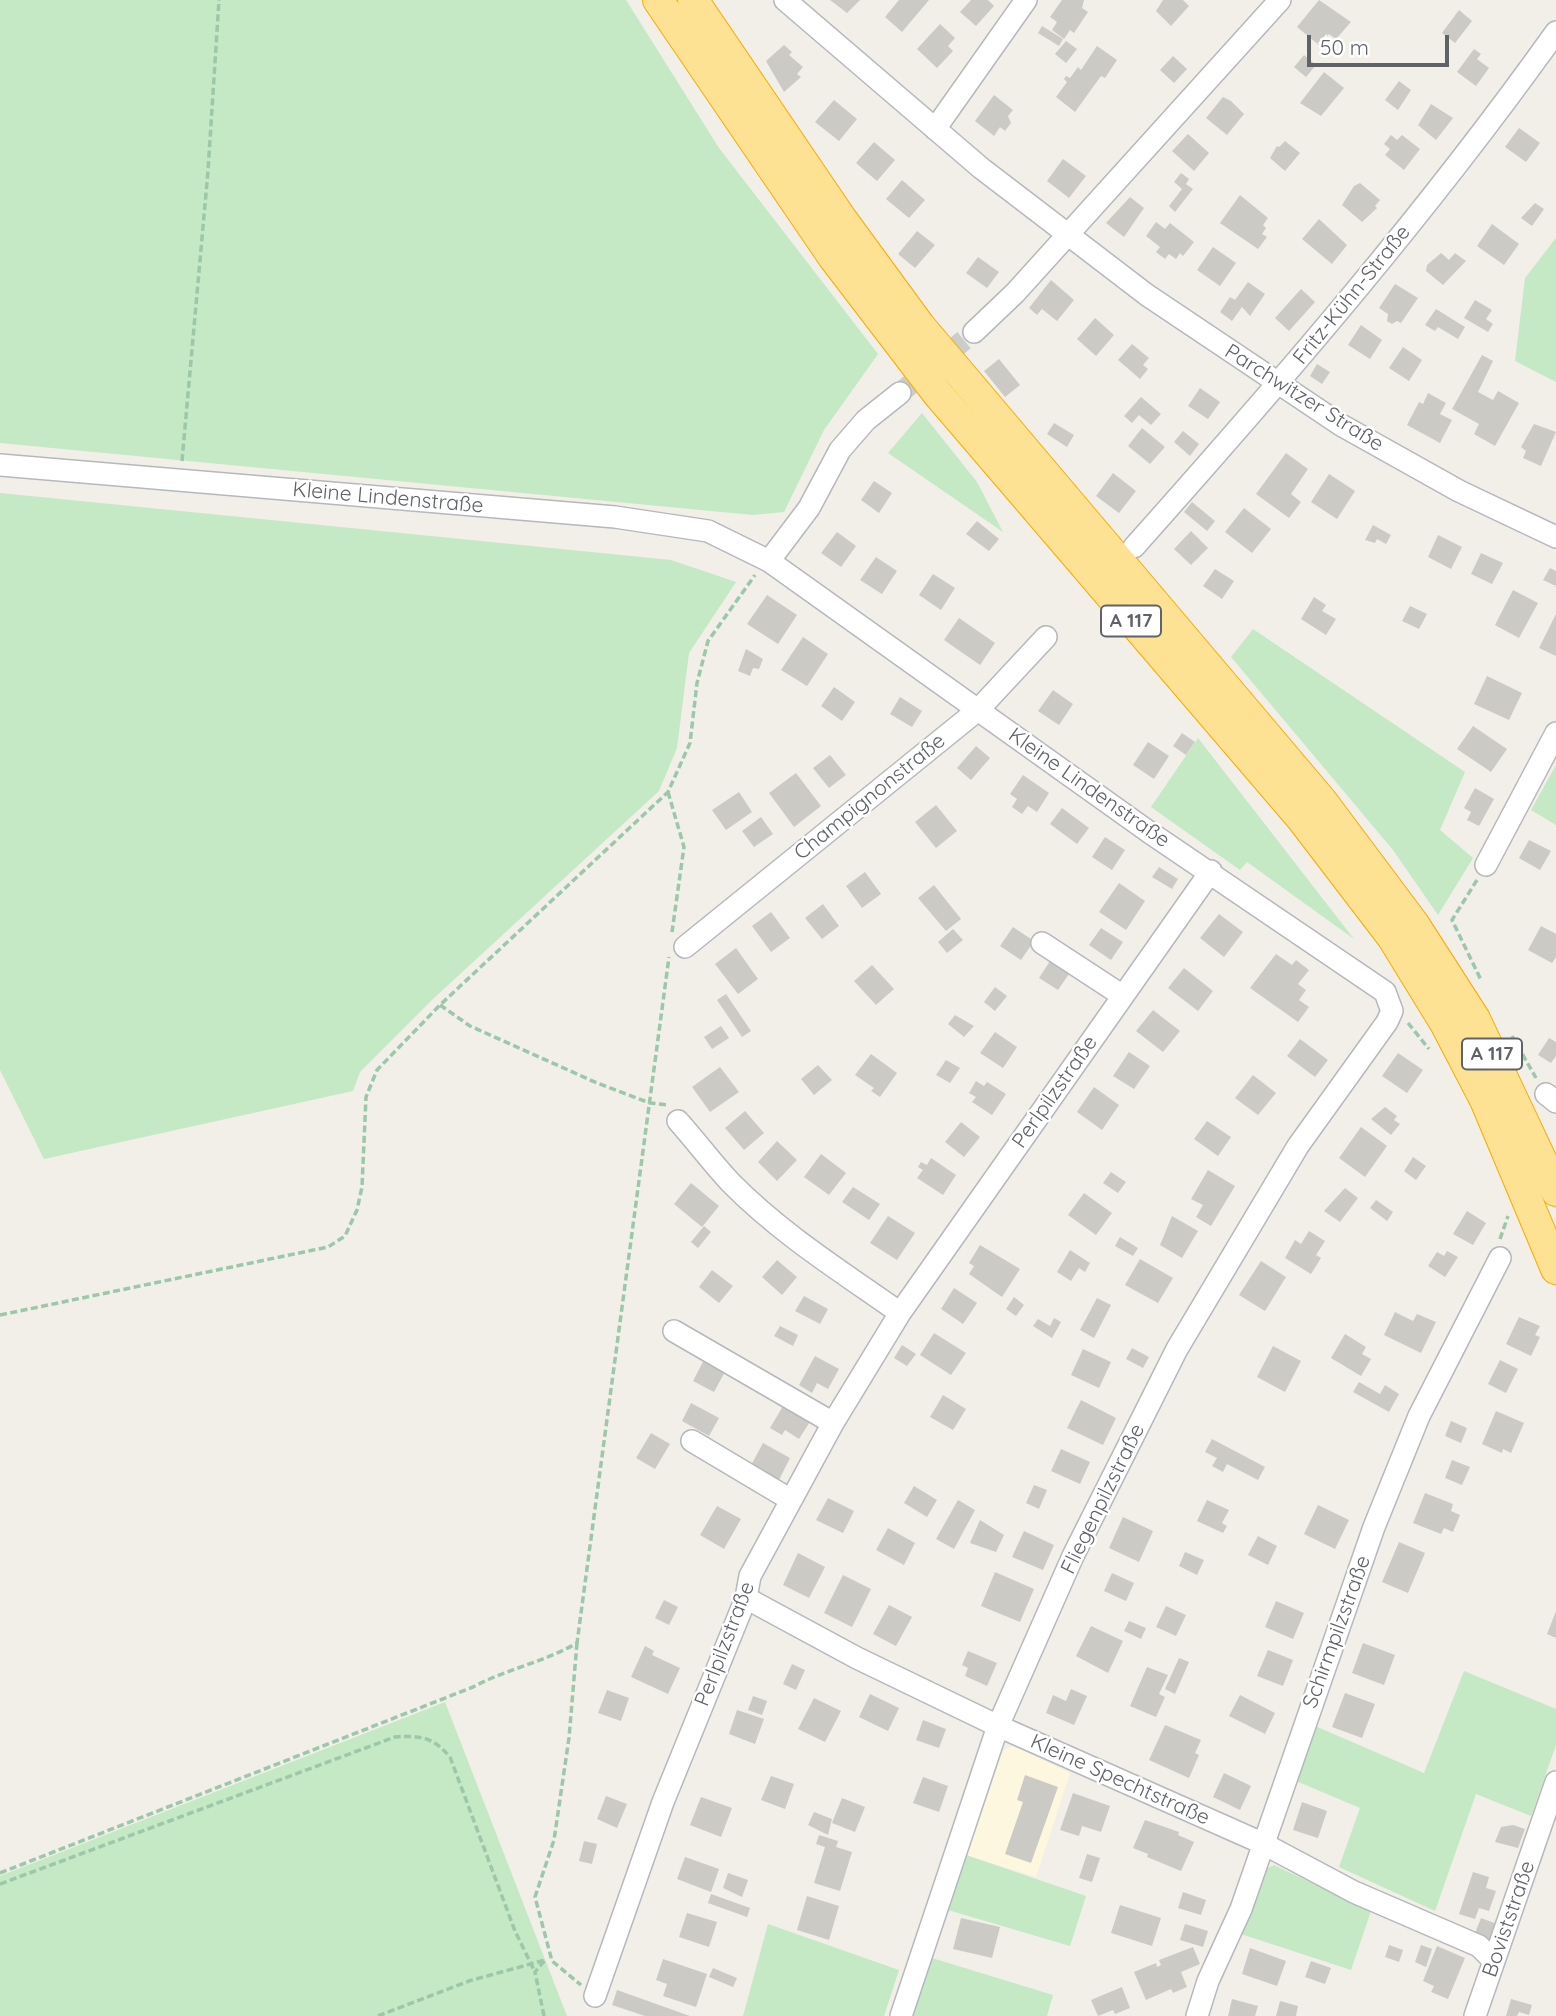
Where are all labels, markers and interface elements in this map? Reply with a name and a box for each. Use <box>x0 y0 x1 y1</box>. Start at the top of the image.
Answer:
scale bar <box>1311 21 1453 65</box>
text: 50 m <box>1320 34 1369 60</box>
street label: Fritz-Kühn-Straße <box>1288 220 1416 370</box>
street label: Parchwitzer Straße <box>1220 339 1388 457</box>
street label: Kleine Lindenstraße <box>291 477 485 519</box>
road number: A 117 <box>1101 606 1161 636</box>
street label: Kleine Lindenstraße <box>1003 723 1175 853</box>
street label: Champignonstraße <box>789 728 951 866</box>
street label: Perlpilzstraße <box>1007 1031 1103 1153</box>
road number: A 117 <box>1462 1038 1522 1070</box>
street label: Fliegenpilzstraße <box>1056 1420 1150 1578</box>
street label: Schirmpilzstraße <box>1298 1552 1376 1712</box>
street label: Perlpilzstraße <box>690 1578 760 1710</box>
street label: Kleine Spechtstraße <box>1026 1729 1214 1831</box>
street label: Boviststraße <box>1477 1858 1541 1980</box>

